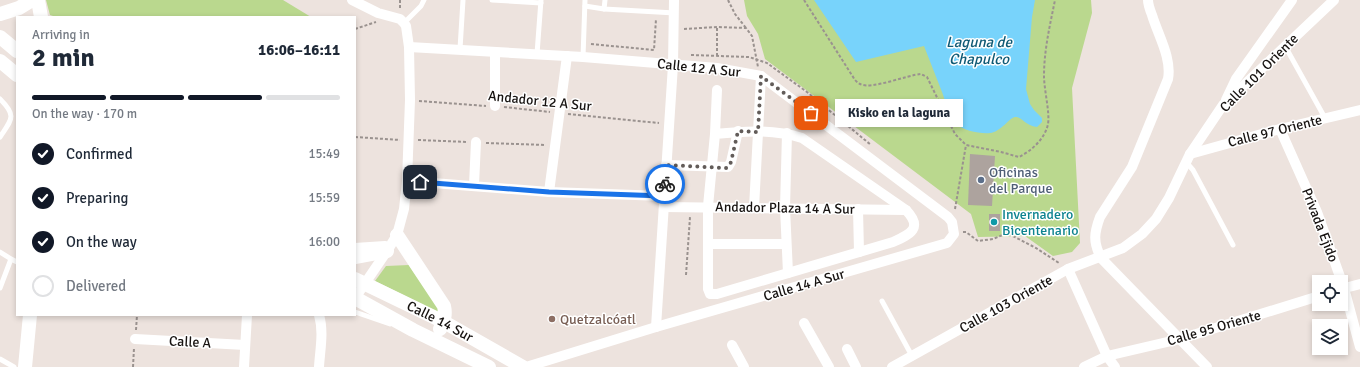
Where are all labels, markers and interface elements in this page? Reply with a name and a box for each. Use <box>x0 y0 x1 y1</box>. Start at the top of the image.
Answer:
text: Arriving in <box>32 27 90 43</box>
street label: Calle 101 Oriente <box>1216 30 1302 116</box>
water label: Laguna de Chapulco <box>946 33 1013 68</box>
text: 16:06–16:11 <box>258 41 340 59</box>
text: 2 min <box>32 42 95 74</box>
street label: Calle 12 A Sur <box>656 55 742 81</box>
street label: Andador 12 A Sur <box>487 87 593 115</box>
pin <box>794 96 828 130</box>
callout: Kisko en la laguna <box>835 99 963 127</box>
icon: bag <box>800 102 822 124</box>
text: Kisko en la laguna <box>848 105 950 121</box>
text: On the way · 170 m <box>32 106 137 122</box>
street label: Calle 97 Oriente <box>1226 111 1324 151</box>
icon: check <box>32 143 54 165</box>
text: Confirmed <box>66 145 133 163</box>
text: 15:49 <box>308 146 340 162</box>
courier <box>645 164 685 204</box>
place label: Oficinas del Parque <box>989 164 1052 197</box>
pin <box>403 165 437 199</box>
icon: home <box>409 171 431 193</box>
icon: bike <box>654 173 676 195</box>
marker: Oficinas del Parque <box>976 175 986 185</box>
street label: Privada Ejido <box>1298 186 1342 264</box>
icon: check <box>32 187 54 209</box>
text: Preparing <box>66 189 129 207</box>
text: 15:59 <box>308 190 340 206</box>
street label: Andador Plaza 14 A Sur <box>715 198 856 218</box>
place label: Invernadero Bicentenario <box>1002 206 1078 239</box>
marker: Invernadero Bicentenario <box>989 217 999 227</box>
icon: check <box>32 231 54 253</box>
text: On the way <box>66 233 137 251</box>
text: 16:00 <box>308 234 340 250</box>
street label: Calle 14 A Sur <box>761 265 847 305</box>
street label: Calle 103 Oriente <box>956 271 1056 337</box>
map controls <box>1312 275 1348 355</box>
button: locate <box>1312 275 1348 311</box>
text: Delivered <box>66 277 126 295</box>
street label: Calle 14 Sur <box>404 297 477 346</box>
street label: Calle 95 Oriente <box>1165 307 1263 349</box>
place label: Quetzalcóatl <box>560 311 636 328</box>
marker: Quetzalcóatl <box>547 314 557 324</box>
button: layers <box>1312 319 1348 355</box>
street label: Calle A <box>169 332 212 352</box>

